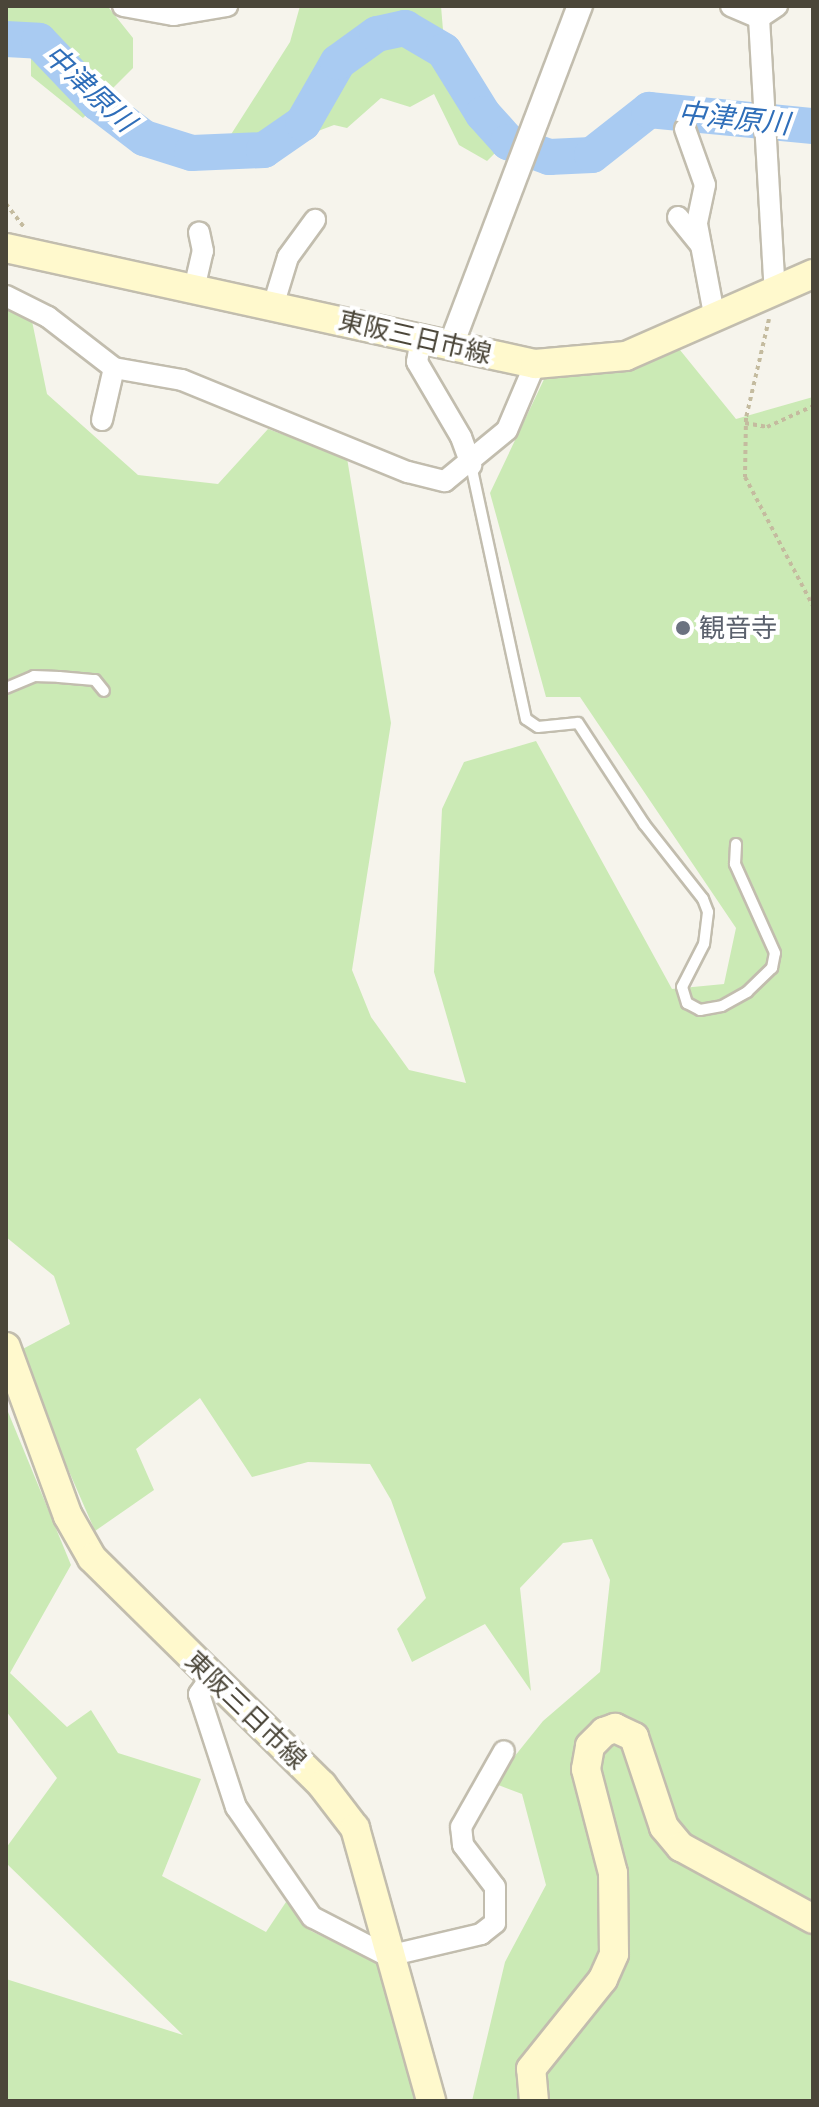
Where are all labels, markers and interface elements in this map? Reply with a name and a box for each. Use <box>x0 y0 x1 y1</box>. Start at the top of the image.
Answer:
water label: 中津原川 <box>38 38 142 138</box>
water label: 中津原川 <box>677 95 791 141</box>
street label: 東阪三日市線 <box>335 304 495 370</box>
place label: 観音寺 <box>699 612 777 644</box>
marker: 観音寺 <box>674 619 692 637</box>
street label: 東阪三日市線 <box>179 1645 313 1775</box>

